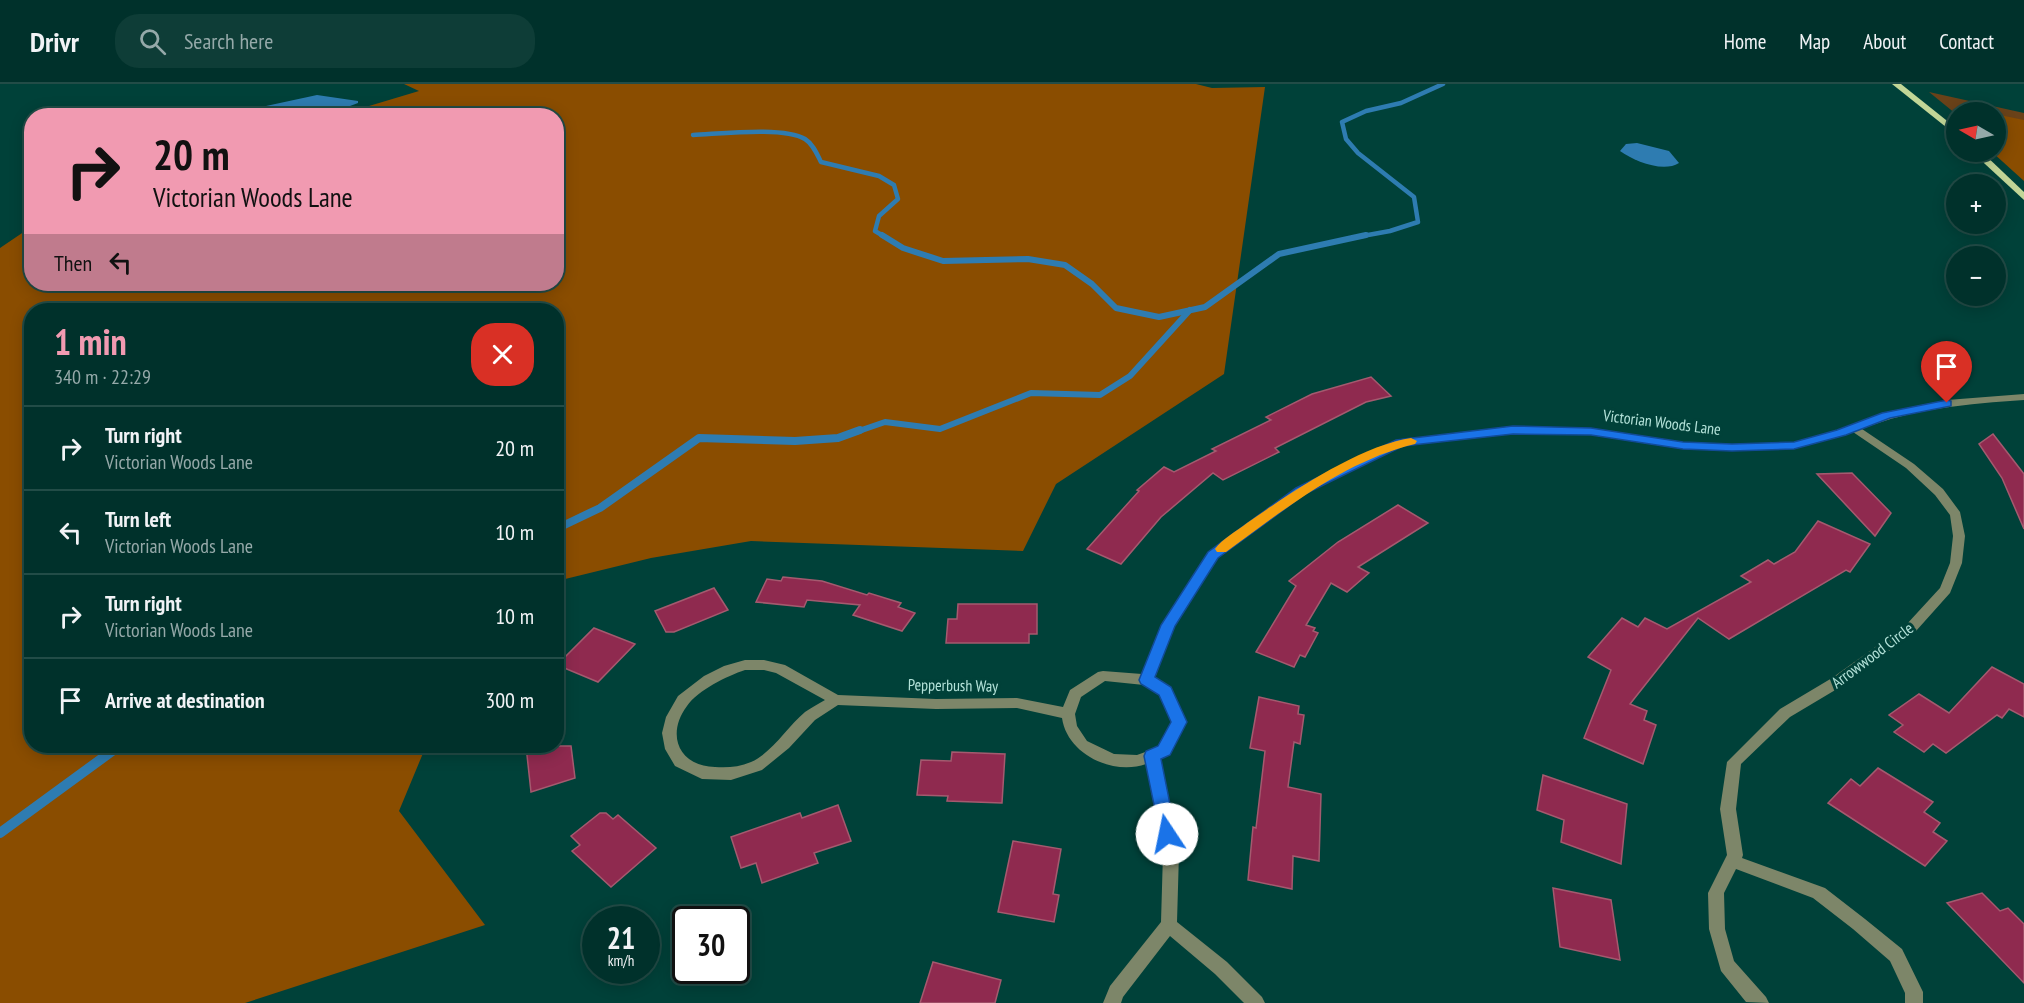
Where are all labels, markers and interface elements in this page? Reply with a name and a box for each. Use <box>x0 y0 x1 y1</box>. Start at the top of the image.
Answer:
search box <box>115 14 535 68</box>
text: Drivr <box>30 23 79 60</box>
icon: search <box>136 25 169 58</box>
text: Search here <box>184 27 273 55</box>
text: Home <box>1724 28 1766 55</box>
text: Map <box>1799 28 1830 55</box>
text: About <box>1863 28 1906 55</box>
text: Contact <box>1939 28 1994 55</box>
north arrow <box>1946 102 2006 162</box>
map controls <box>1946 102 2006 306</box>
text: 20 m <box>153 127 230 182</box>
icon: right <box>54 132 132 210</box>
button: + <box>1946 174 2006 234</box>
text: Victorian Woods Lane <box>153 180 353 214</box>
icon: left <box>104 246 137 279</box>
button: − <box>1946 246 2006 306</box>
text: Then <box>54 249 92 277</box>
text: 1 min <box>54 318 127 365</box>
button: close <box>471 323 534 386</box>
pin <box>1921 341 1972 403</box>
icon: arrive <box>1930 350 1963 383</box>
text: 340 m · 22:29 <box>54 364 151 390</box>
street label: Victorian Woods Lane <box>1601 405 1722 439</box>
text: Turn right <box>105 421 182 449</box>
icon: right <box>54 432 87 465</box>
text: 20 m <box>495 434 534 462</box>
text: Victorian Woods Lane <box>105 449 253 475</box>
text: Turn left <box>105 505 171 533</box>
icon: left <box>54 516 87 549</box>
text: 10 m <box>495 518 534 546</box>
text: Victorian Woods Lane <box>105 533 253 559</box>
text: Turn right <box>105 589 182 617</box>
icon: right <box>54 600 87 633</box>
text: 10 m <box>495 602 534 630</box>
text: Victorian Woods Lane <box>105 617 253 643</box>
street label: Arrowwood Circle <box>1827 618 1917 692</box>
street label: Pepperbush Way <box>908 674 998 696</box>
icon: arrive <box>54 684 87 717</box>
text: Arrive at destination <box>105 686 265 714</box>
text: 300 m <box>485 686 534 714</box>
position arrow <box>1135 802 1199 866</box>
speed limit sign: 30 <box>672 906 750 984</box>
text: 21 <box>607 918 635 957</box>
text: km/h <box>608 951 634 970</box>

